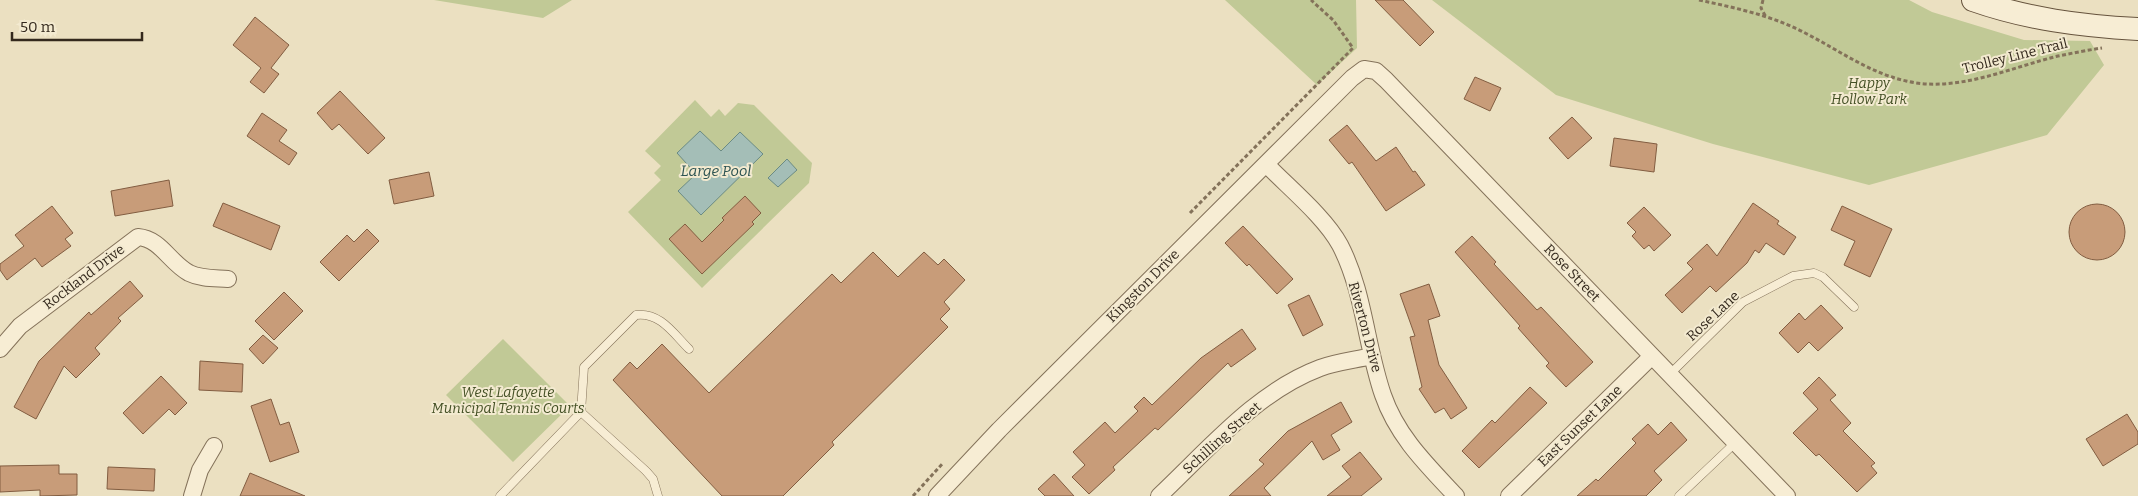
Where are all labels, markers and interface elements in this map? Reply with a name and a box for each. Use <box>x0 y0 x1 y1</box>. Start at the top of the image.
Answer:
scale bar <box>12 10 142 42</box>
text: 50 m <box>20 18 56 36</box>
street label: Trolley Line Trail <box>1961 35 2069 77</box>
park label: Happy Hollow Park <box>1831 75 1907 108</box>
water label: Large Pool <box>681 162 751 180</box>
street label: Rockland Drive <box>40 241 128 313</box>
street label: Rose Street <box>1540 241 1604 305</box>
street label: Kingston Drive <box>1103 246 1183 326</box>
street label: Riverton Drive <box>1345 280 1385 374</box>
street label: Rose Lane <box>1683 287 1743 345</box>
street label: East Sunset Lane <box>1534 382 1626 470</box>
park label: West Lafayette Municipal Tennis Courts <box>432 384 585 417</box>
street label: Schilling Street <box>1179 398 1265 478</box>

